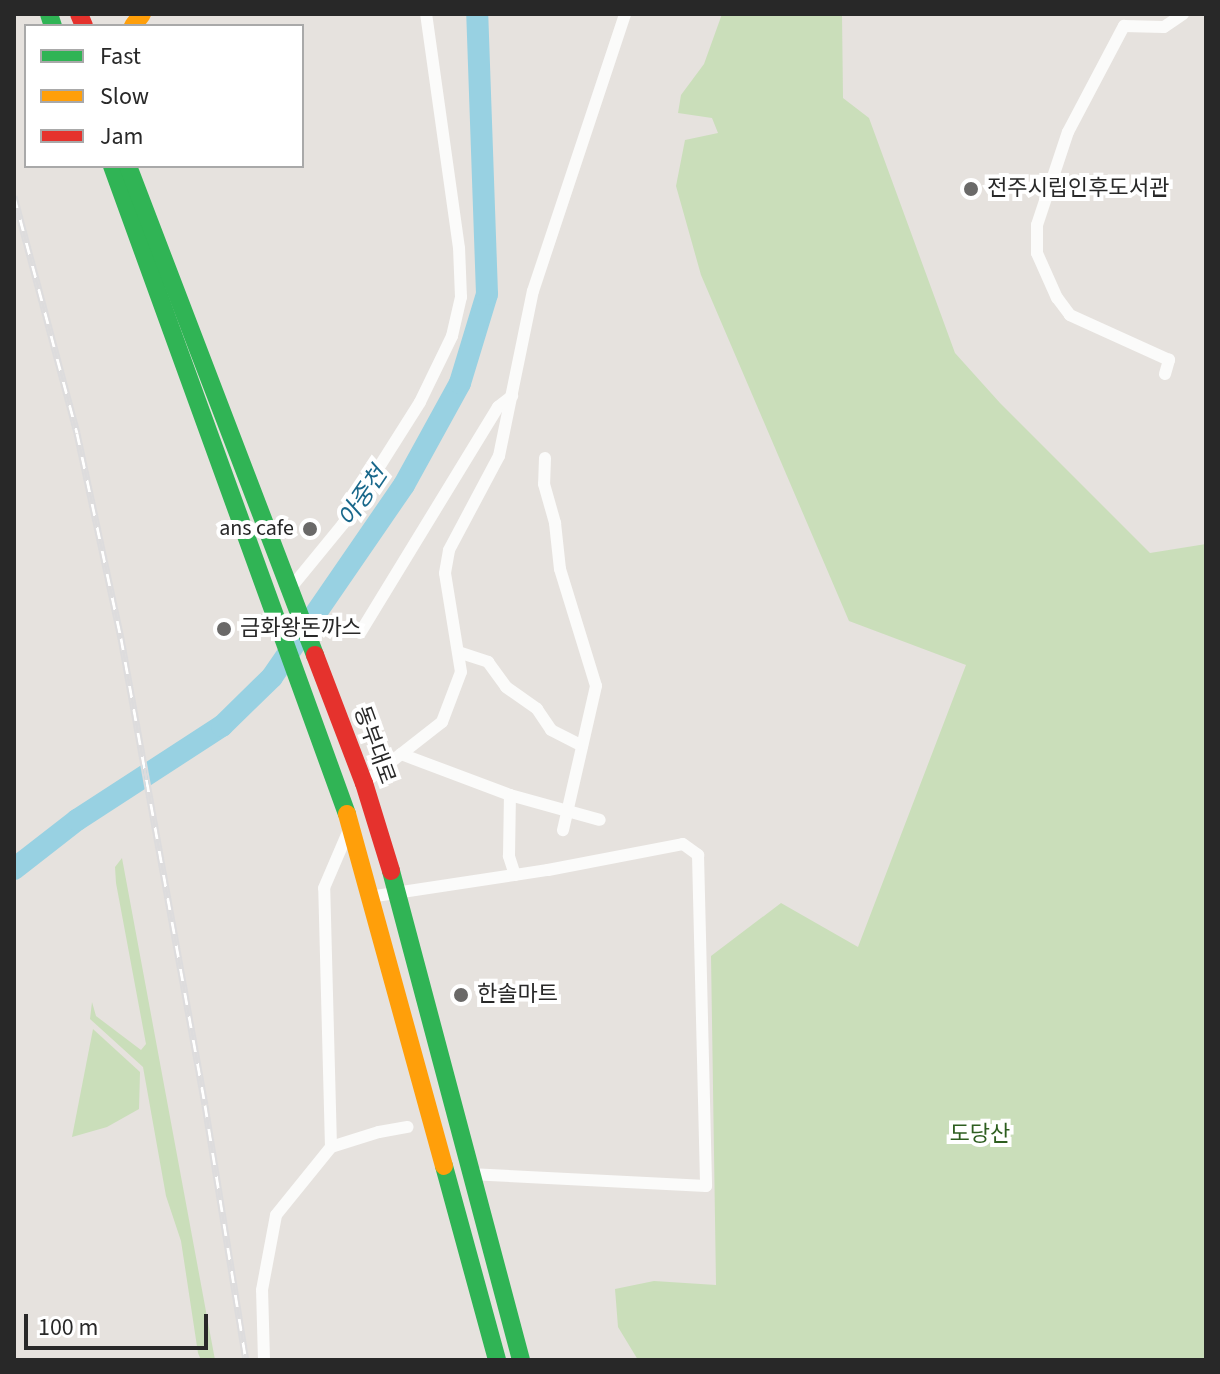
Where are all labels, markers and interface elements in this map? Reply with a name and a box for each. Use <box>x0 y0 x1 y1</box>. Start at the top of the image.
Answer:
legend <box>24 24 304 168</box>
text: Fast <box>100 39 141 74</box>
text: Slow <box>100 79 149 114</box>
text: Jam <box>100 119 144 154</box>
place label: 전주시립인후도서관 <box>987 176 1169 202</box>
marker: 전주시립인후도서관 <box>962 180 980 198</box>
water label: 아중천 <box>333 461 393 533</box>
place label: ans cafe <box>219 516 294 542</box>
marker: ans cafe <box>301 520 319 538</box>
place label: 금화왕돈까스 <box>240 616 361 642</box>
marker: 금화왕돈까스 <box>215 620 233 638</box>
street label: 동부대로 <box>348 702 400 788</box>
place label: 한솔마트 <box>477 982 558 1008</box>
marker: 한솔마트 <box>452 986 470 1004</box>
park label: 도당산 <box>950 1122 1010 1148</box>
scale bar <box>28 1298 212 1348</box>
text: 100 m <box>38 1310 98 1345</box>

